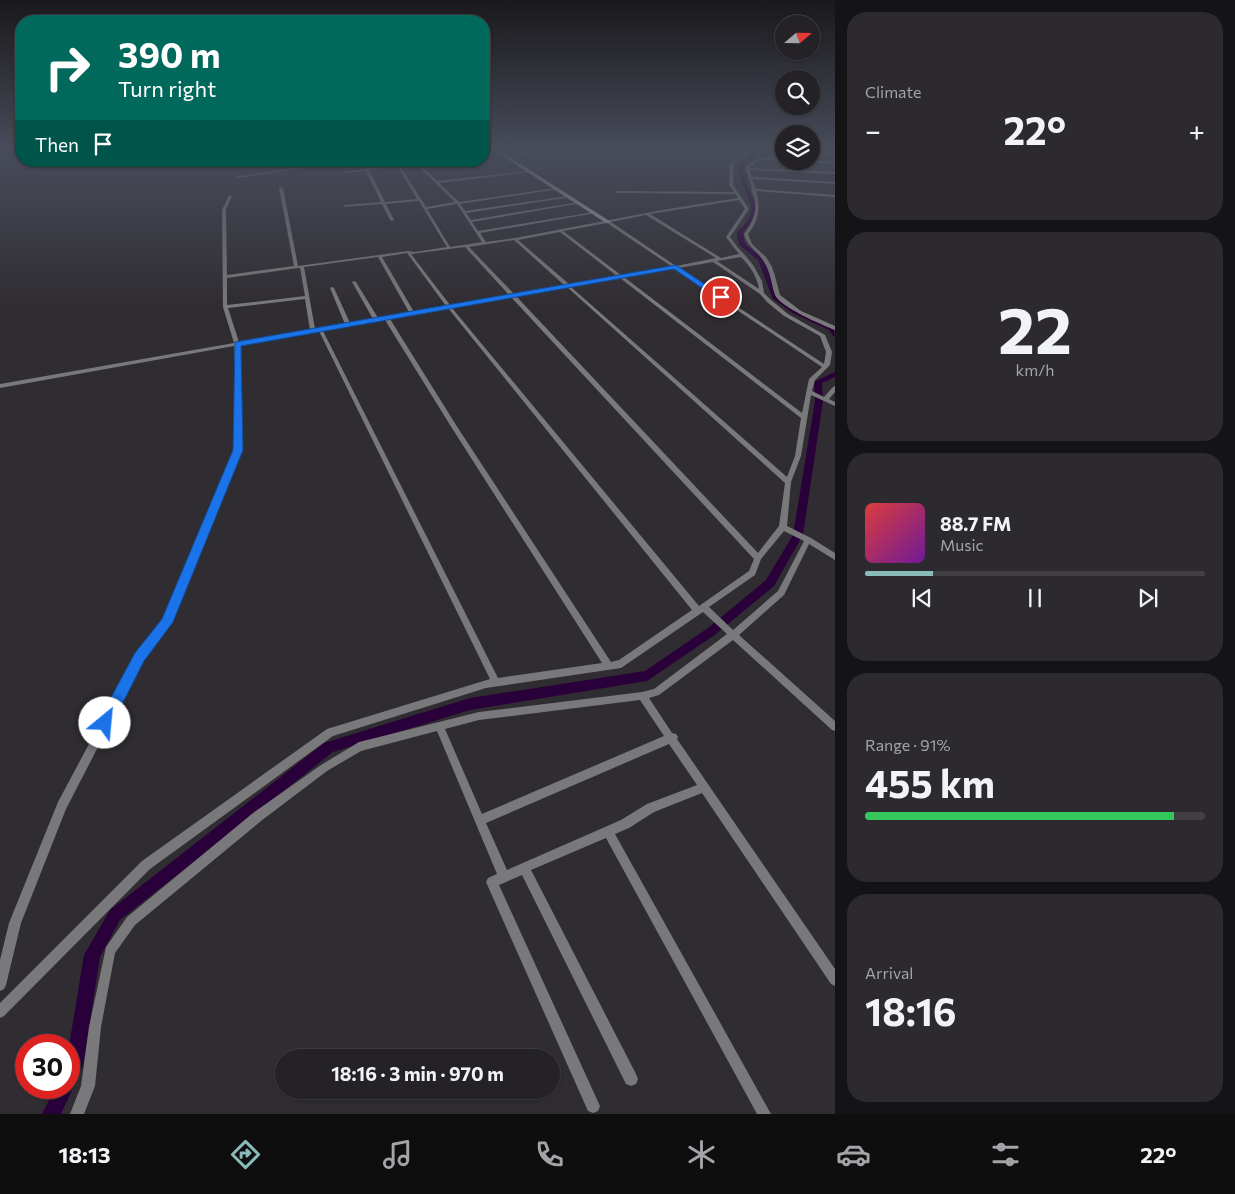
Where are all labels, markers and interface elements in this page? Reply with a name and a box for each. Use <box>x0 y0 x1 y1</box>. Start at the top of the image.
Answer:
north arrow <box>775 15 820 60</box>
map controls <box>775 15 820 170</box>
text: 390 m <box>118 32 220 75</box>
icon: right <box>35 35 100 100</box>
button: search <box>775 70 820 115</box>
text: Turn right <box>118 75 216 102</box>
text: Climate <box>865 82 921 101</box>
text: 22° <box>1003 106 1066 153</box>
text: − <box>865 113 881 147</box>
text: + <box>1189 113 1205 147</box>
button: layers <box>775 125 820 170</box>
icon: arrive <box>89 130 117 158</box>
text: Then <box>35 133 79 156</box>
pin <box>700 276 742 318</box>
icon: arrive <box>707 283 735 311</box>
text: 22 <box>998 288 1072 367</box>
text: km/h <box>1016 360 1054 379</box>
text: 88.7 FM <box>940 512 1011 535</box>
text: Music <box>940 535 984 554</box>
icon: previous <box>908 584 936 612</box>
icon: pause <box>1021 584 1049 612</box>
icon: next <box>1134 584 1162 612</box>
position arrow <box>78 696 130 748</box>
text: Range · 91% <box>865 735 951 754</box>
text: 455 km <box>865 759 995 806</box>
text: Arrival <box>865 963 913 982</box>
text: 18:16 <box>865 987 956 1034</box>
speed limit sign: 30 <box>15 1034 80 1099</box>
text: 18:16 · 3 min · 970 m <box>331 1062 504 1085</box>
icon: directions <box>228 1137 263 1172</box>
icon: music <box>380 1137 415 1172</box>
icon: phone <box>532 1137 567 1172</box>
icon: climate <box>684 1137 719 1172</box>
icon: car <box>836 1137 871 1172</box>
icon: filters <box>988 1137 1023 1172</box>
text: 18:13 <box>59 1141 111 1168</box>
text: 22° <box>1140 1141 1176 1168</box>

